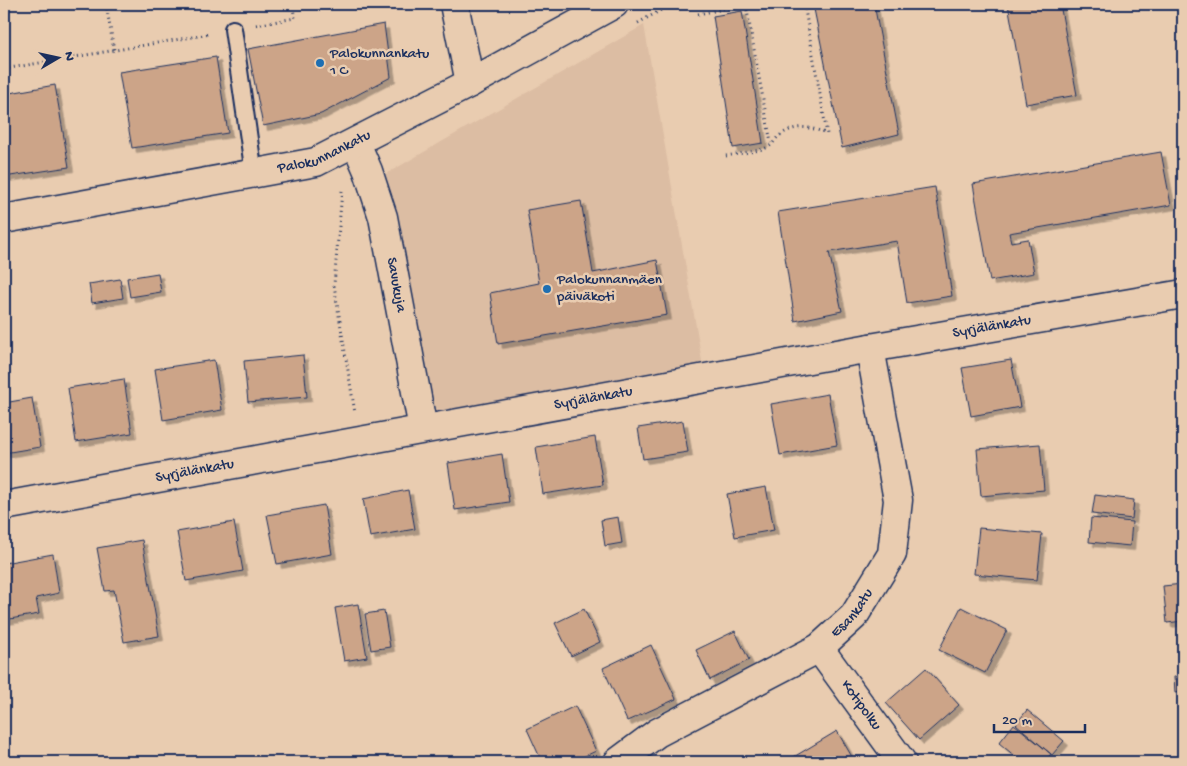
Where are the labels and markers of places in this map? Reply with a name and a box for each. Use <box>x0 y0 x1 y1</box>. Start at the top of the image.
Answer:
place label: Palokunnankatu 1 C <box>329 45 429 80</box>
marker: Palokunnankatu 1 C <box>314 57 326 69</box>
place label: Palokunnanmäen päiväkoti <box>556 271 662 306</box>
marker: Palokunnanmäen päiväkoti <box>541 283 553 295</box>

